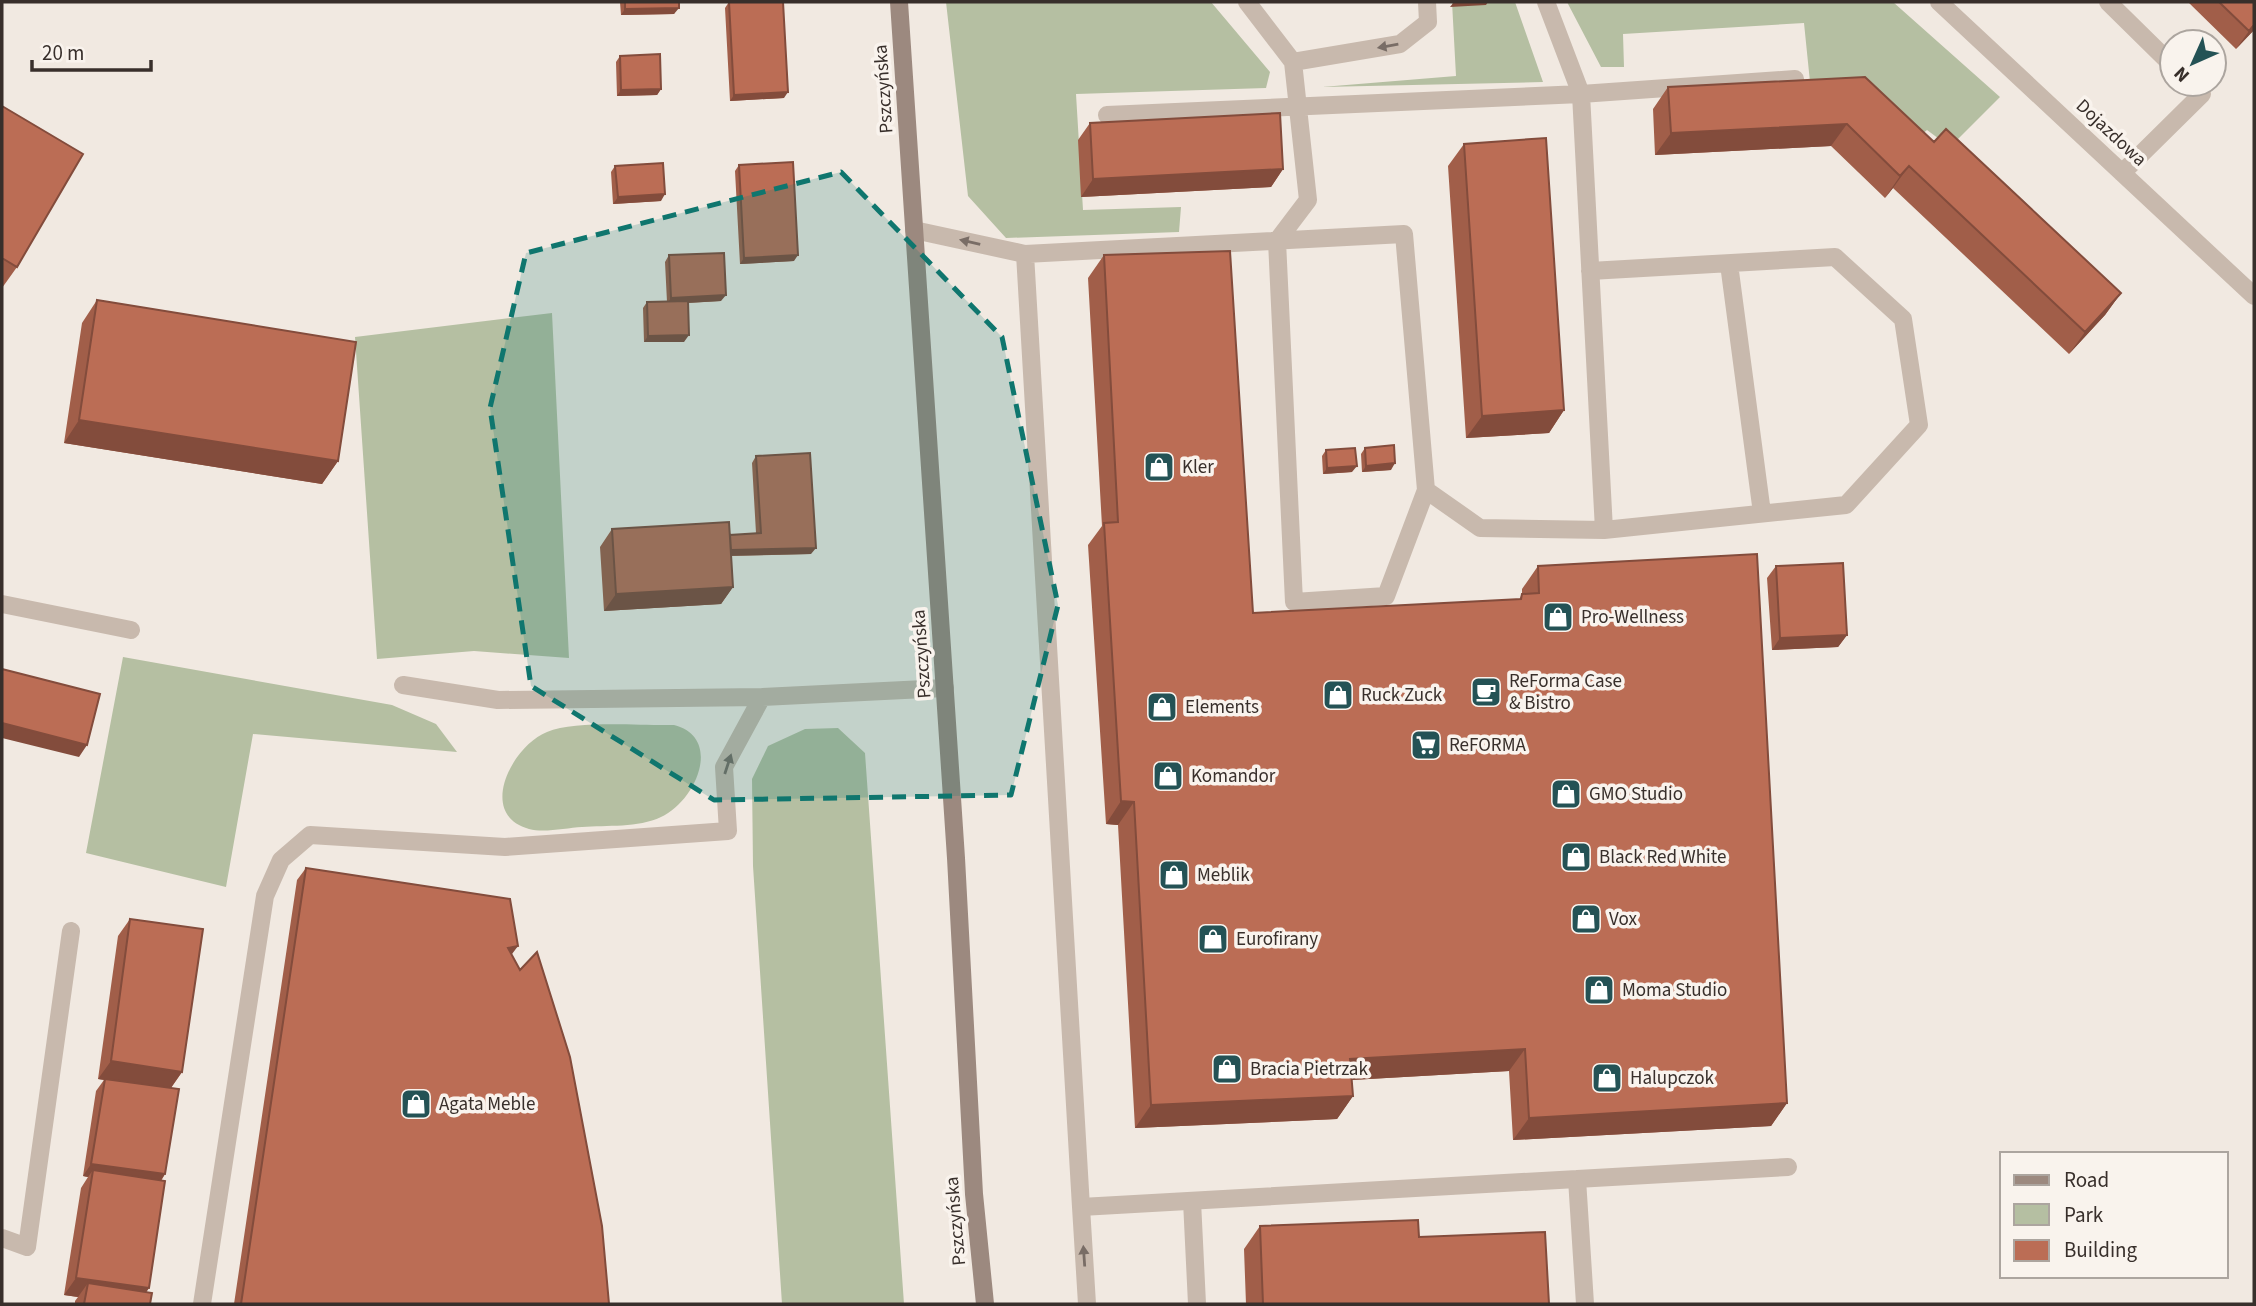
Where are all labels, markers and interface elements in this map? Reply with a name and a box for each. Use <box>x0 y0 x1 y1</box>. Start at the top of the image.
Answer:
scale bar <box>32 28 150 72</box>
north arrow <box>2158 28 2228 98</box>
text: 20 m <box>42 38 84 68</box>
one-way arrow <box>1376 41 1398 52</box>
street label: Pszczyńska <box>867 44 901 134</box>
text: N <box>2168 60 2196 88</box>
street label: Dojazdowa <box>2070 93 2152 173</box>
one-way arrow <box>959 236 981 247</box>
shop icon: Kler <box>1142 450 1176 484</box>
place label: Kler <box>1182 454 1214 481</box>
shop icon: Pro-Wellness <box>1541 600 1575 634</box>
place label: Pro-Wellness <box>1581 604 1684 631</box>
street label: Pszczyńska <box>905 609 939 699</box>
place label: ReForma Case & Bistro <box>1509 668 1622 717</box>
cafe icon: ReForma Case & Bistro <box>1469 675 1503 709</box>
shop icon: Ruck Zuck <box>1321 678 1355 712</box>
place label: Ruck Zuck <box>1361 682 1443 709</box>
shop icon: Elements <box>1145 690 1179 724</box>
place label: Elements <box>1185 694 1259 721</box>
supermarket icon: ReFORMA <box>1409 728 1443 762</box>
place label: ReFORMA <box>1449 732 1526 759</box>
one-way arrow <box>724 753 734 774</box>
shop icon: Komandor <box>1151 759 1185 793</box>
place label: Komandor <box>1191 763 1276 790</box>
shop icon: GMO Studio <box>1549 777 1583 811</box>
place label: GMO Studio <box>1589 781 1683 808</box>
shop icon: Black Red White <box>1559 840 1593 874</box>
place label: Black Red White <box>1599 844 1726 871</box>
shop icon: Meblik <box>1157 858 1191 892</box>
place label: Meblik <box>1197 862 1250 889</box>
shop icon: Vox <box>1569 902 1603 936</box>
place label: Vox <box>1609 906 1637 933</box>
shop icon: Eurofirany <box>1196 922 1230 956</box>
place label: Eurofirany <box>1236 926 1318 953</box>
shop icon: Moma Studio <box>1582 973 1616 1007</box>
place label: Moma Studio <box>1622 977 1727 1004</box>
shop icon: Bracia Pietrzak <box>1210 1052 1244 1086</box>
place label: Bracia Pietrzak <box>1250 1056 1368 1083</box>
shop icon: Halupczok <box>1590 1061 1624 1095</box>
place label: Halupczok <box>1630 1065 1715 1092</box>
shop icon: Agata Meble <box>399 1087 433 1121</box>
place label: Agata Meble <box>439 1091 535 1118</box>
legend <box>2000 1152 2228 1278</box>
text: Road <box>2064 1165 2109 1195</box>
street label: Pszczyńska <box>939 1175 973 1267</box>
text: Park <box>2064 1200 2104 1230</box>
text: Building <box>2064 1235 2138 1265</box>
one-way arrow <box>1078 1245 1089 1267</box>

